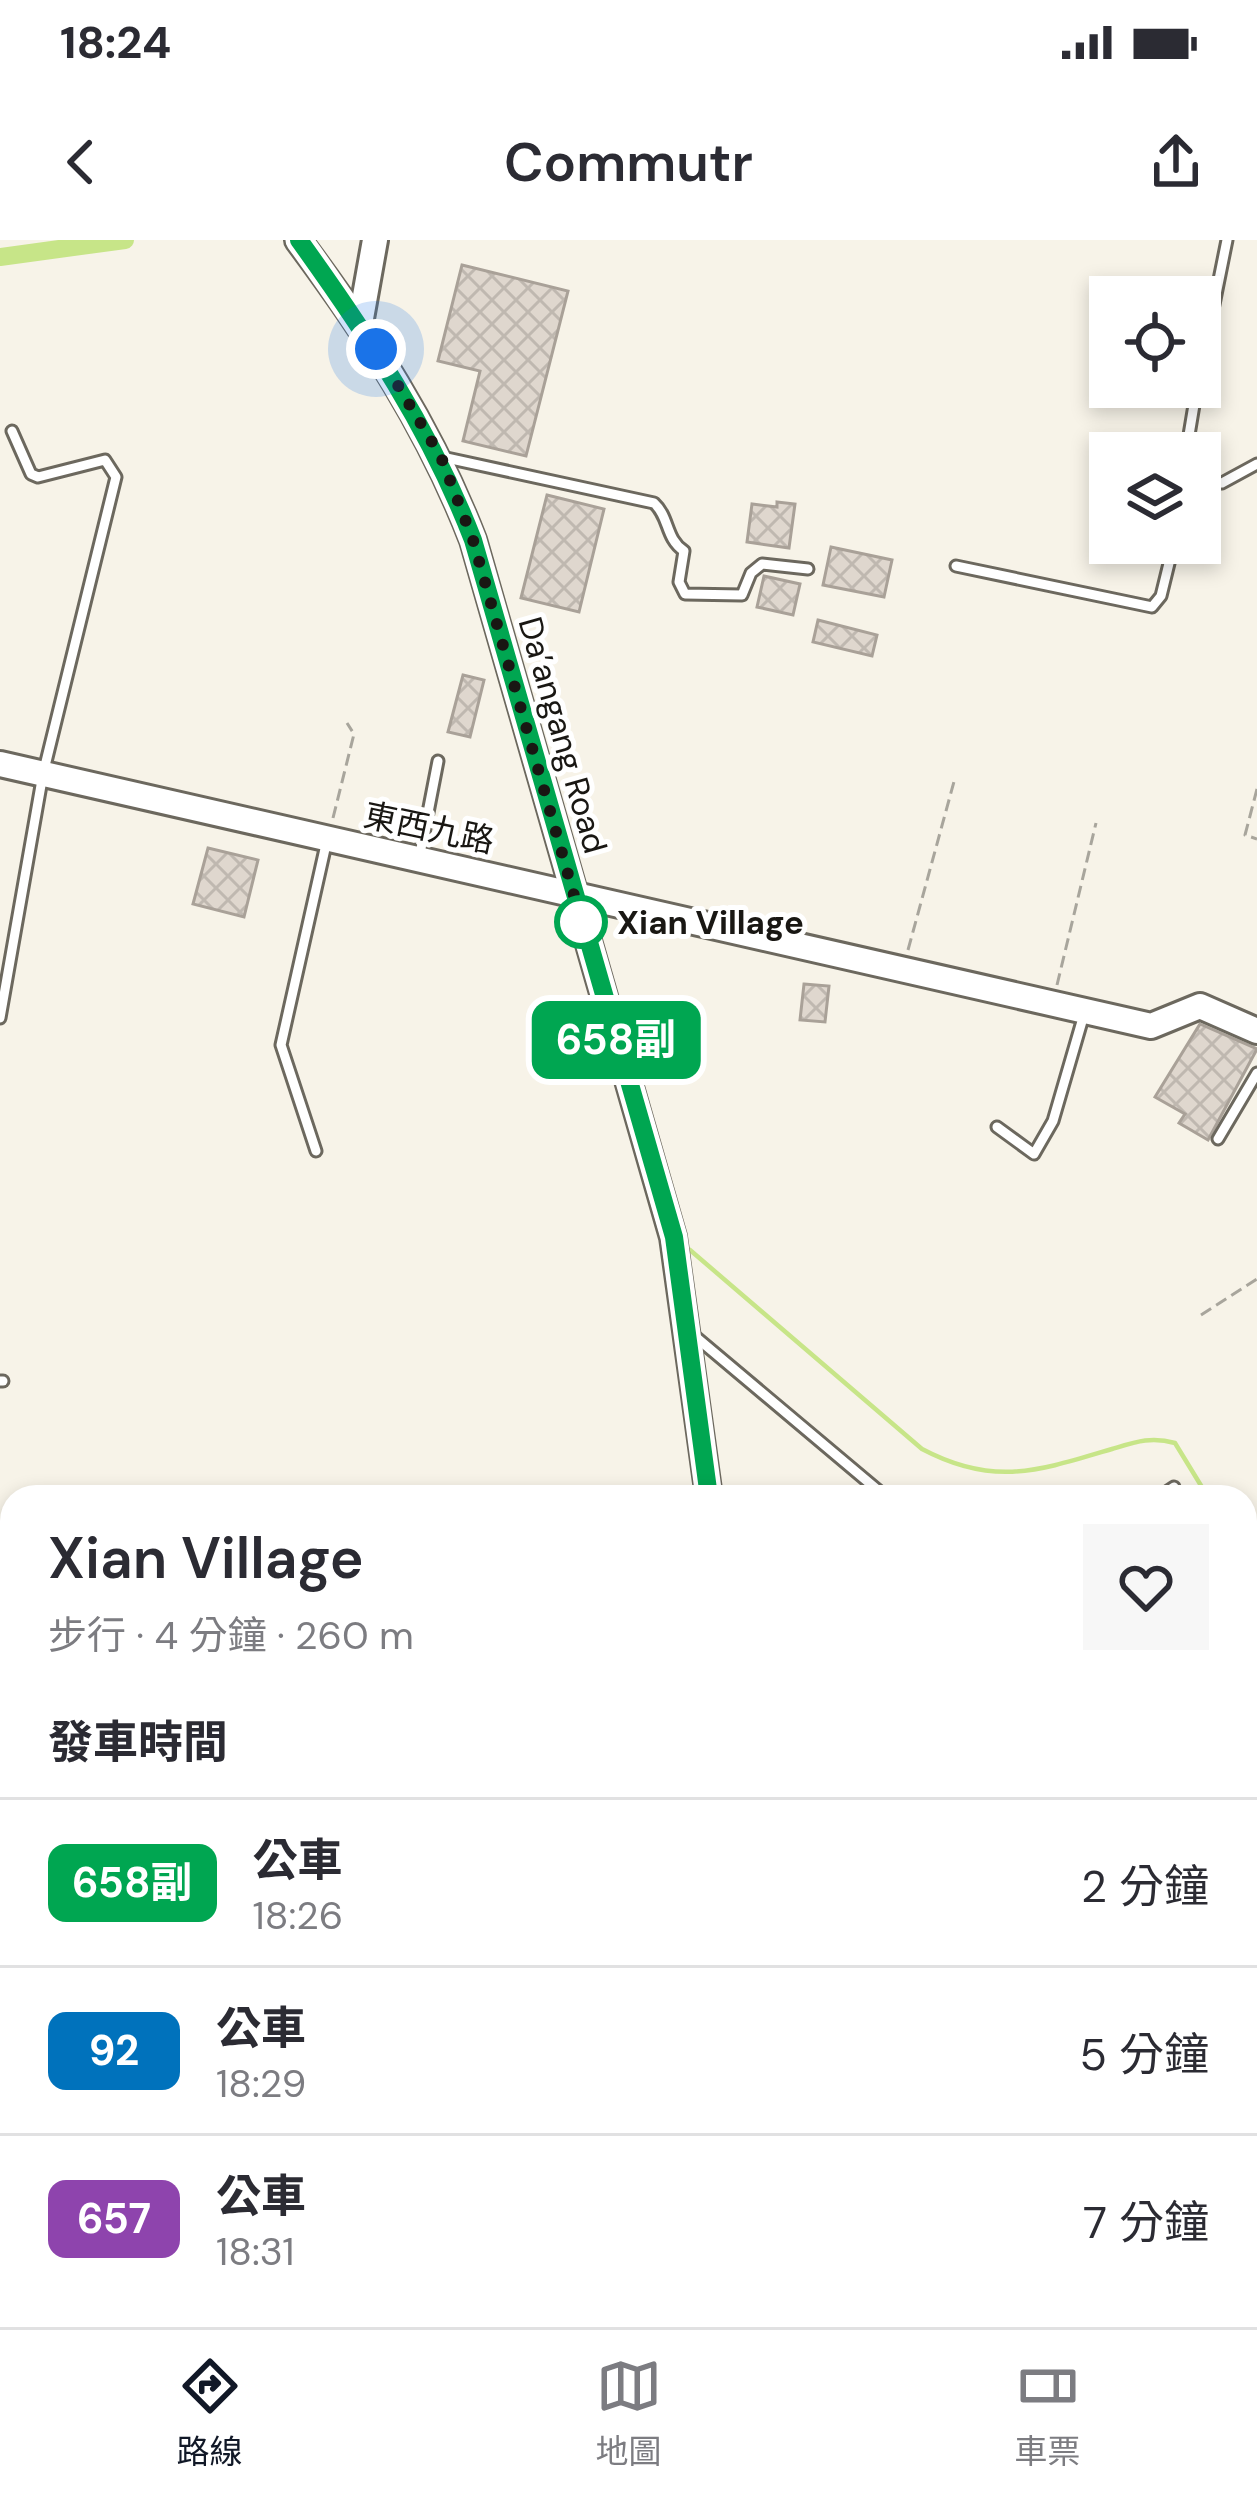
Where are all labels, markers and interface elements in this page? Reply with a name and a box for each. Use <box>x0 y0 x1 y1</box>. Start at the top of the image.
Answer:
text: 18:24 <box>60 13 171 72</box>
text: Commutr <box>504 127 753 198</box>
icon: back <box>48 129 114 195</box>
icon: share <box>1143 129 1209 195</box>
map controls <box>1089 276 1221 564</box>
button: locate <box>1089 276 1221 408</box>
your location <box>346 319 406 379</box>
button: layers <box>1089 432 1221 564</box>
street label: Da’angang Road <box>509 612 617 858</box>
street label: 東西九路 <box>360 793 498 863</box>
marker: Xian Village <box>556 897 606 947</box>
place label: Xian Village <box>617 901 804 944</box>
line badge: 658副 <box>532 1001 700 1079</box>
text: 658副 <box>556 1012 676 1067</box>
text: Xian Village <box>48 1521 363 1596</box>
button: heart <box>1083 1524 1209 1650</box>
text: 步行 · 4 分鐘 · 260 m <box>48 1610 414 1661</box>
text: 發車時間 <box>48 1713 228 1772</box>
text: 公車 <box>253 1831 343 1890</box>
text: 658副 <box>72 1855 193 1910</box>
text: 2 分鐘 <box>1081 1857 1209 1916</box>
text: 18:26 <box>253 1890 343 1941</box>
text: 公車 <box>216 1999 306 2058</box>
text: 92 <box>89 2023 139 2078</box>
text: 5 分鐘 <box>1080 2025 1209 2084</box>
text: 18:29 <box>216 2058 306 2109</box>
text: 公車 <box>216 2167 306 2226</box>
text: 657 <box>77 2191 151 2246</box>
text: 7 分鐘 <box>1083 2193 1209 2252</box>
text: 18:31 <box>216 2226 294 2277</box>
tab: 路線 <box>177 2353 243 2473</box>
tab: 地圖 <box>596 2353 662 2473</box>
tab: 車票 <box>1015 2353 1081 2473</box>

